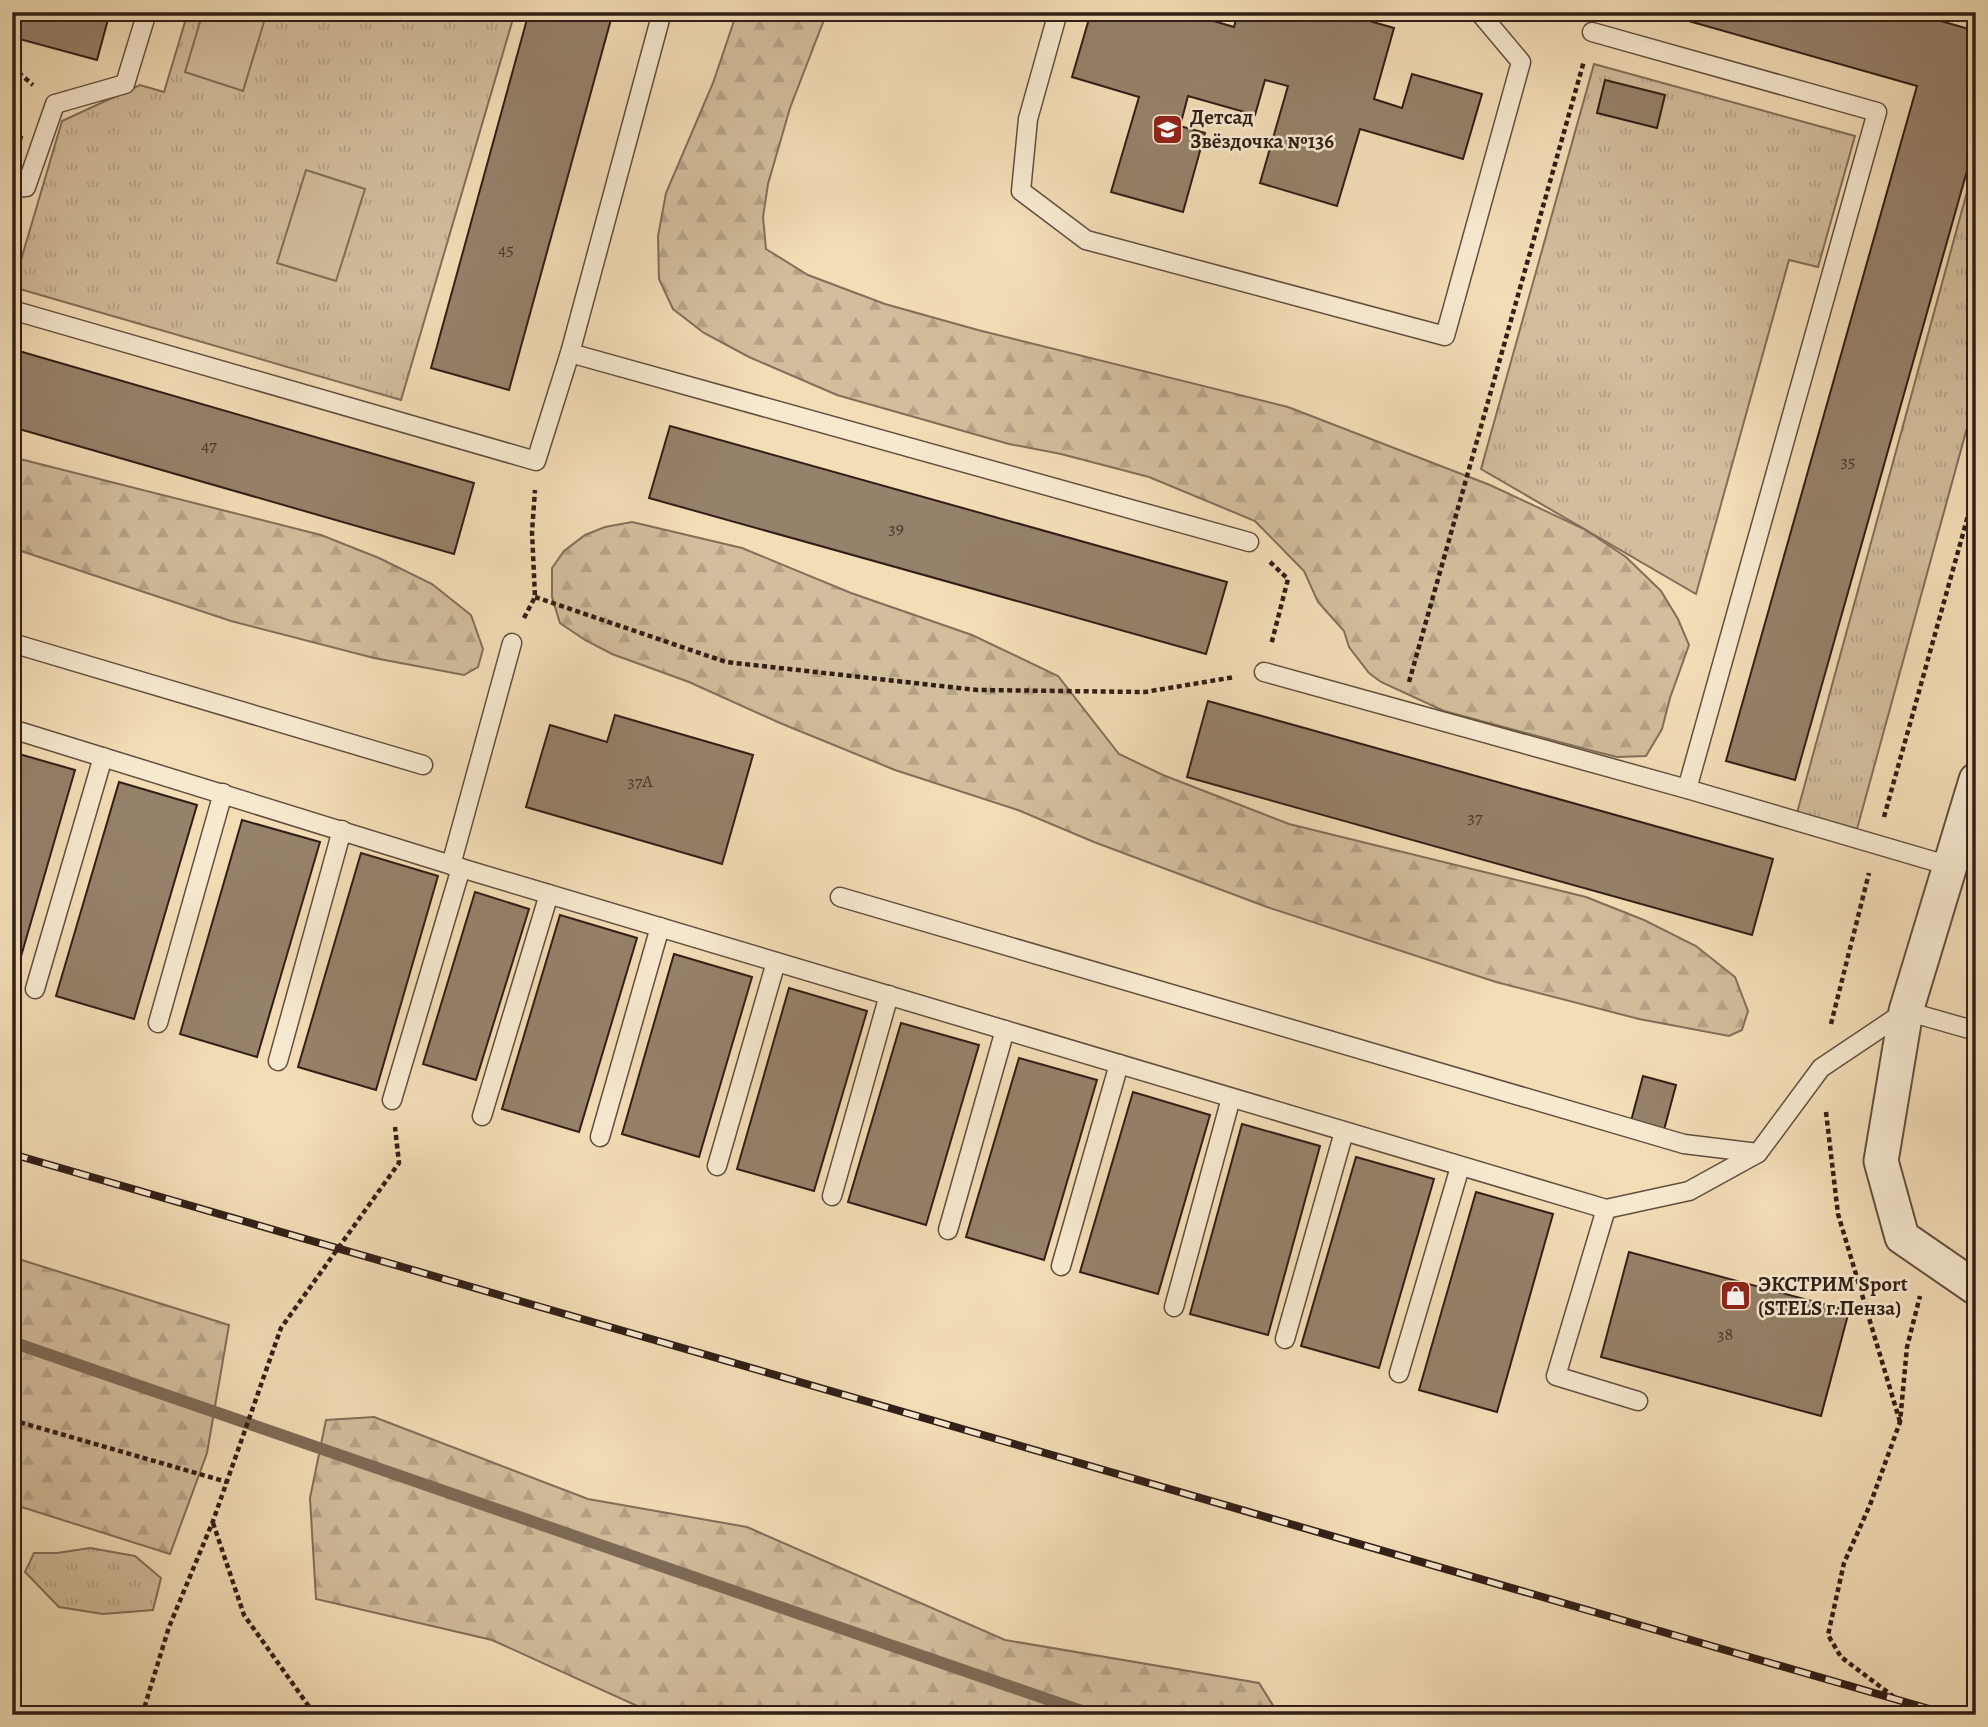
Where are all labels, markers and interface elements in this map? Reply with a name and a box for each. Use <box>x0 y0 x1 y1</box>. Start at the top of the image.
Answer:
place label: Детсад Звёздочка №136 <box>1190 103 1334 155</box>
school or university icon: Детсад Звёздочка №136 <box>1150 112 1184 146</box>
house number: 45 <box>498 237 514 261</box>
house number: 47 <box>201 433 217 457</box>
house number: 35 <box>1840 449 1856 473</box>
house number: 39 <box>888 516 904 540</box>
house number: 37А <box>627 769 653 793</box>
house number: 37 <box>1467 805 1483 829</box>
place label: ЭКСТРИМ Sport (STELS г.Пенза) <box>1758 1270 1908 1322</box>
shop icon: ЭКСТРИМ Sport (STELS г.Пенза) <box>1718 1279 1752 1313</box>
house number: 38 <box>1717 1322 1733 1346</box>

